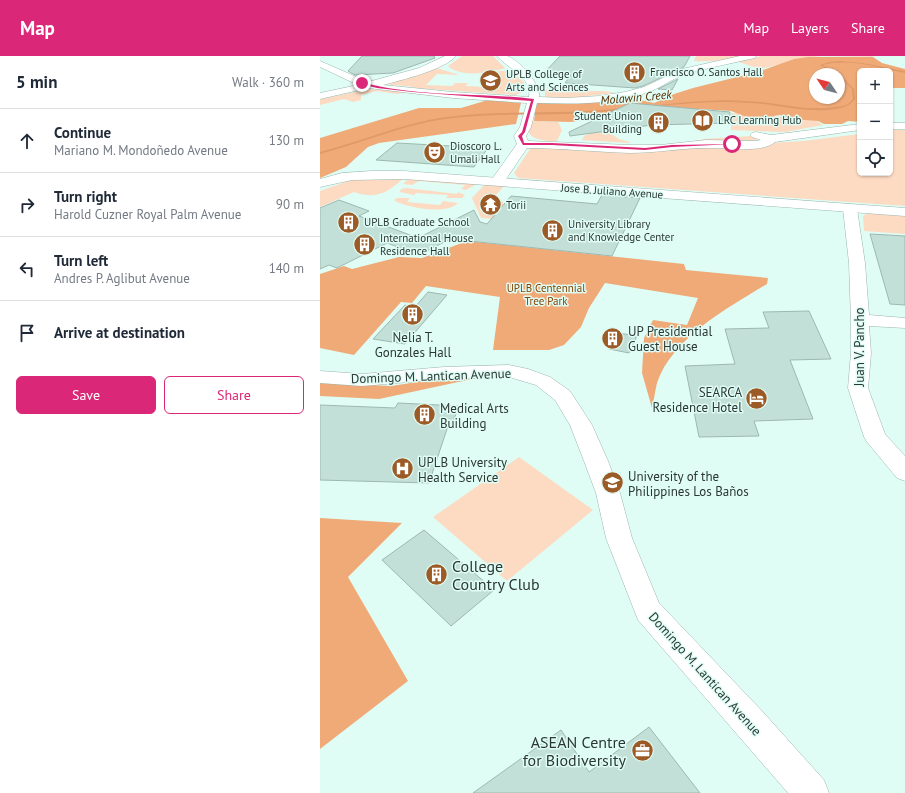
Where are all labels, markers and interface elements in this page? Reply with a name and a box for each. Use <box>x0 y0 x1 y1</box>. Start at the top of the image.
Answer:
text: Map <box>20 16 55 40</box>
text: Map <box>743 19 769 37</box>
text: Layers <box>791 19 829 37</box>
text: Share <box>851 19 885 37</box>
building icon: Francisco O. Santos Hall <box>622 59 648 85</box>
place label: Francisco O. Santos Hall <box>650 65 763 79</box>
school or university icon: UPLB College of Arts and Sciences <box>478 67 504 93</box>
place label: UPLB College of Arts and Sciences <box>506 67 589 94</box>
north arrow <box>809 68 845 104</box>
map controls <box>857 68 893 176</box>
button: + <box>857 68 893 104</box>
text: 5 min <box>16 71 57 93</box>
text: Walk · 360 m <box>232 74 304 91</box>
route end <box>353 74 371 92</box>
water label: Molawin Creek <box>600 86 673 108</box>
button: − <box>857 104 893 140</box>
library icon: LRC Learning Hub <box>690 107 716 133</box>
place label: Student Union Building <box>574 109 642 136</box>
building icon: Student Union Building <box>645 109 671 135</box>
place label: LRC Learning Hub <box>718 113 801 127</box>
text: Continue <box>54 123 111 142</box>
icon: ahead <box>16 130 38 152</box>
text: 130 m <box>269 132 304 149</box>
route start <box>723 135 741 153</box>
theatre icon: Dioscoro L. Umali Hall <box>422 139 448 165</box>
place label: Dioscoro L. Umali Hall <box>450 139 502 166</box>
button: locate <box>857 140 893 176</box>
text: Mariano M. Mondoñedo Avenue <box>54 142 228 159</box>
street label: Jose B. Juliano Avenue <box>559 180 664 202</box>
text: Turn right <box>54 187 117 206</box>
temple icon: Torii <box>478 192 504 218</box>
icon: right <box>16 194 38 216</box>
text: 90 m <box>276 196 304 213</box>
place label: Torii <box>506 198 526 212</box>
text: Harold Cuzner Royal Palm Avenue <box>54 206 241 223</box>
building icon: UPLB Graduate School <box>335 209 361 235</box>
place label: UPLB Graduate School <box>364 215 470 229</box>
building icon: University Library and Knowledge Center <box>540 217 566 243</box>
place label: University Library and Knowledge Center <box>568 217 674 244</box>
building icon: International House Residence Hall <box>351 231 377 257</box>
place label: International House Residence Hall <box>380 231 474 258</box>
text: Turn left <box>54 251 108 270</box>
icon: left <box>16 258 38 280</box>
text: 140 m <box>269 260 304 277</box>
text: Andres P. Aglibut Avenue <box>54 270 190 287</box>
park label: UPLB Centennial Tree Park <box>507 281 586 308</box>
building icon: Nelia T. Gonzales Hall <box>400 302 426 328</box>
street label: Juan V. Pancho <box>851 307 868 388</box>
icon: arrive <box>16 322 38 344</box>
text: Arrive at destination <box>54 323 185 342</box>
place label: UP Presidential Guest House <box>628 323 713 355</box>
building icon: UP Presidential Guest House <box>600 325 626 351</box>
place label: Nelia T. Gonzales Hall <box>375 329 451 361</box>
street label: Domingo M. Lantican Avenue <box>350 365 512 387</box>
button: Save <box>16 376 156 414</box>
button: Share <box>164 376 304 414</box>
place label: SEARCA Residence Hotel <box>653 384 742 416</box>
hotel icon: SEARCA Residence Hotel <box>744 386 770 412</box>
place label: Medical Arts Building <box>440 400 509 432</box>
building icon: Medical Arts Building <box>411 402 437 428</box>
place label: UPLB University Health Service <box>418 454 507 486</box>
hospital icon: UPLB University Health Service <box>390 456 416 482</box>
place label: University of the Philippines Los Baños <box>628 468 749 500</box>
school or university icon: University of the Philippines Los Baños <box>599 470 625 496</box>
place label: College Country Club <box>452 556 540 594</box>
building icon: College Country Club <box>424 562 450 588</box>
street label: Domingo M. Lantican Avenue <box>645 609 765 739</box>
place label: ASEAN Centre for Biodiversity <box>523 732 627 770</box>
office icon: ASEAN Centre for Biodiversity <box>629 738 655 764</box>

